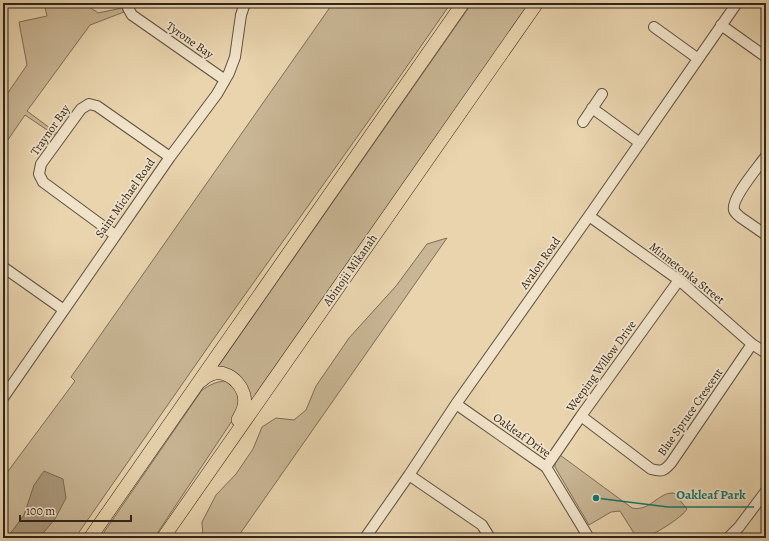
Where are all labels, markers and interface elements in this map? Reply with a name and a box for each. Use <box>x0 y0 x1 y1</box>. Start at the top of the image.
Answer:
street label: Tyrone Bay <box>163 18 217 62</box>
street label: Traynor Bay <box>27 101 74 159</box>
street label: Saint Michael Road <box>91 154 159 241</box>
street label: Abinojii Mikanah <box>319 230 381 310</box>
street label: Avalon Road <box>516 233 564 293</box>
street label: Minnetonka Street <box>646 238 728 308</box>
street label: Weeping Willow Drive <box>562 317 640 416</box>
street label: Blue Spruce Crescent <box>654 365 726 459</box>
street label: Oakleaf Drive <box>490 409 554 461</box>
callout: Oakleaf Park <box>668 482 754 507</box>
text: Oakleaf Park <box>676 486 746 503</box>
scale bar <box>20 497 131 523</box>
text: 100 m <box>26 503 55 519</box>

